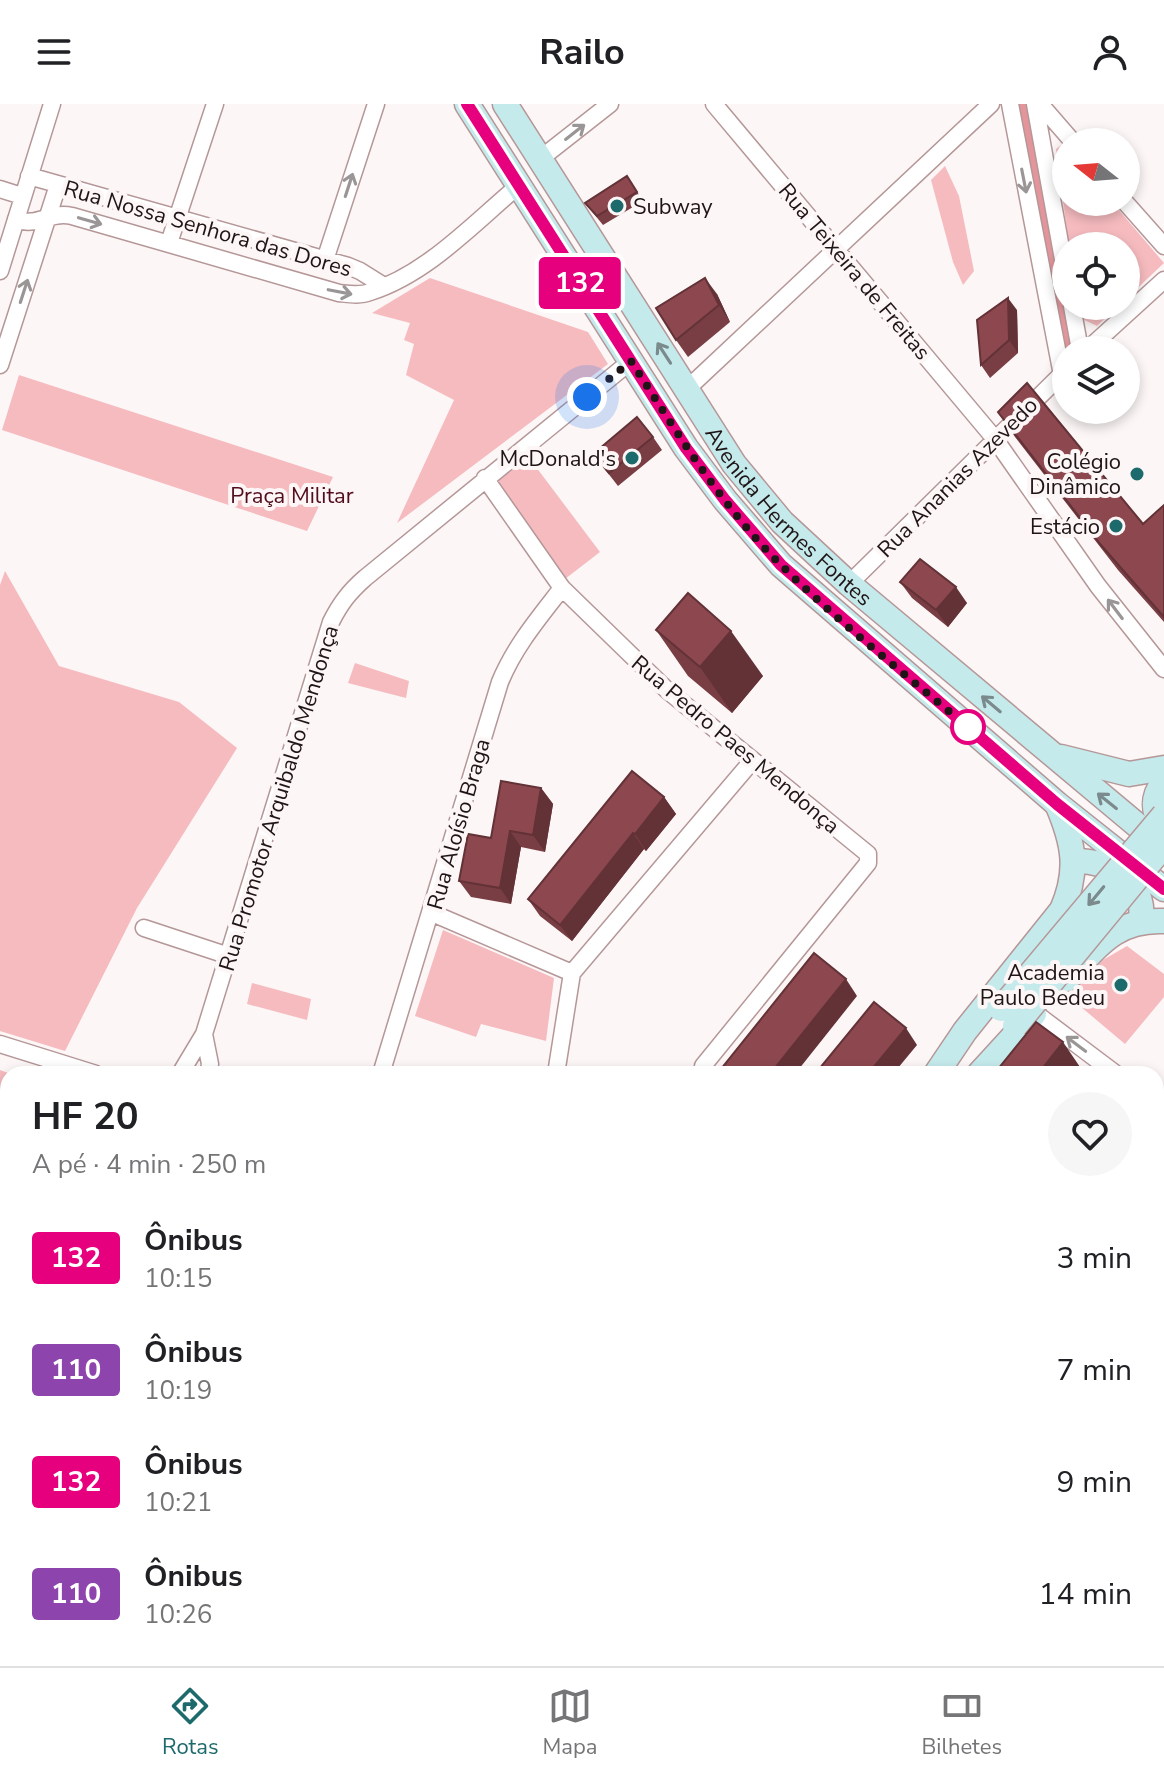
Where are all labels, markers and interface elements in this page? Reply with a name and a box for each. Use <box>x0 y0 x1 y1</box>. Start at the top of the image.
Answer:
text: Railo <box>539 28 625 77</box>
icon: menu <box>32 30 76 74</box>
icon: person <box>1088 30 1132 74</box>
one-way arrow <box>564 123 585 140</box>
north arrow <box>1052 128 1140 216</box>
map controls <box>1052 128 1140 424</box>
one-way arrow <box>1018 167 1033 193</box>
street label: Rua Nossa Senhora das Dores <box>60 173 355 284</box>
one-way arrow <box>342 173 357 199</box>
street label: Rua Teixeira de Freitas <box>771 177 937 366</box>
place label: Subway <box>633 192 713 222</box>
marker: Subway <box>608 197 626 215</box>
one-way arrow <box>76 214 102 229</box>
button: locate <box>1052 232 1140 320</box>
line badge: 132 <box>534 257 626 309</box>
text: 132 <box>555 264 605 302</box>
one-way arrow <box>17 279 32 305</box>
one-way arrow <box>327 285 352 300</box>
button: layers <box>1052 336 1140 424</box>
one-way arrow <box>655 342 671 365</box>
your location <box>567 377 607 417</box>
street label: Rua Ananias Azevedo <box>871 391 1045 565</box>
street label: Avenida Hermes Fontes <box>698 421 878 613</box>
place label: McDonald's <box>500 444 616 474</box>
place label: Colégio Dinâmico <box>1029 447 1121 502</box>
marker: McDonald's <box>623 449 641 467</box>
marker: Colégio Dinâmico <box>1128 465 1146 483</box>
park label: Praça Militar <box>230 481 354 511</box>
place label: Estácio <box>1030 512 1100 542</box>
marker: Estácio <box>1107 517 1125 535</box>
one-way arrow <box>1107 599 1124 620</box>
street label: Rua Promotor Arquibaldo Mendonça <box>212 622 346 975</box>
street label: Rua Pedro Paes Mendonça <box>625 649 846 841</box>
one-way arrow <box>981 695 1002 713</box>
unlabelled marker <box>951 710 985 744</box>
street label: Rua Aloísio Braga <box>420 735 498 913</box>
one-way arrow <box>1097 792 1118 810</box>
one-way arrow <box>1087 886 1105 906</box>
place label: Academia Paulo Bedeu <box>980 958 1105 1013</box>
marker: Academia Paulo Bedeu <box>1112 976 1130 994</box>
one-way arrow <box>1065 1035 1087 1052</box>
text: HF 20 <box>32 1091 139 1142</box>
button: heart <box>1048 1092 1132 1176</box>
text: A pé · 4 min · 250 m <box>32 1147 266 1182</box>
text: Ônibus <box>144 1220 243 1261</box>
text: 3 min <box>1057 1238 1132 1279</box>
text: 132 <box>51 1239 101 1277</box>
text: 10:15 <box>144 1261 212 1296</box>
text: Ônibus <box>144 1332 243 1373</box>
text: 7 min <box>1057 1350 1132 1391</box>
text: 110 <box>51 1351 101 1389</box>
text: 10:19 <box>144 1373 212 1408</box>
text: Ônibus <box>144 1444 243 1485</box>
text: 9 min <box>1057 1462 1132 1503</box>
text: 132 <box>51 1463 101 1501</box>
text: 10:21 <box>144 1485 212 1520</box>
text: Ônibus <box>144 1556 243 1597</box>
text: 14 min <box>1039 1574 1132 1615</box>
text: 110 <box>51 1575 101 1613</box>
text: 10:26 <box>144 1597 212 1632</box>
tab: Rotas <box>162 1684 219 1762</box>
tab: Mapa <box>542 1684 597 1762</box>
tab: Bilhetes <box>921 1684 1002 1762</box>

